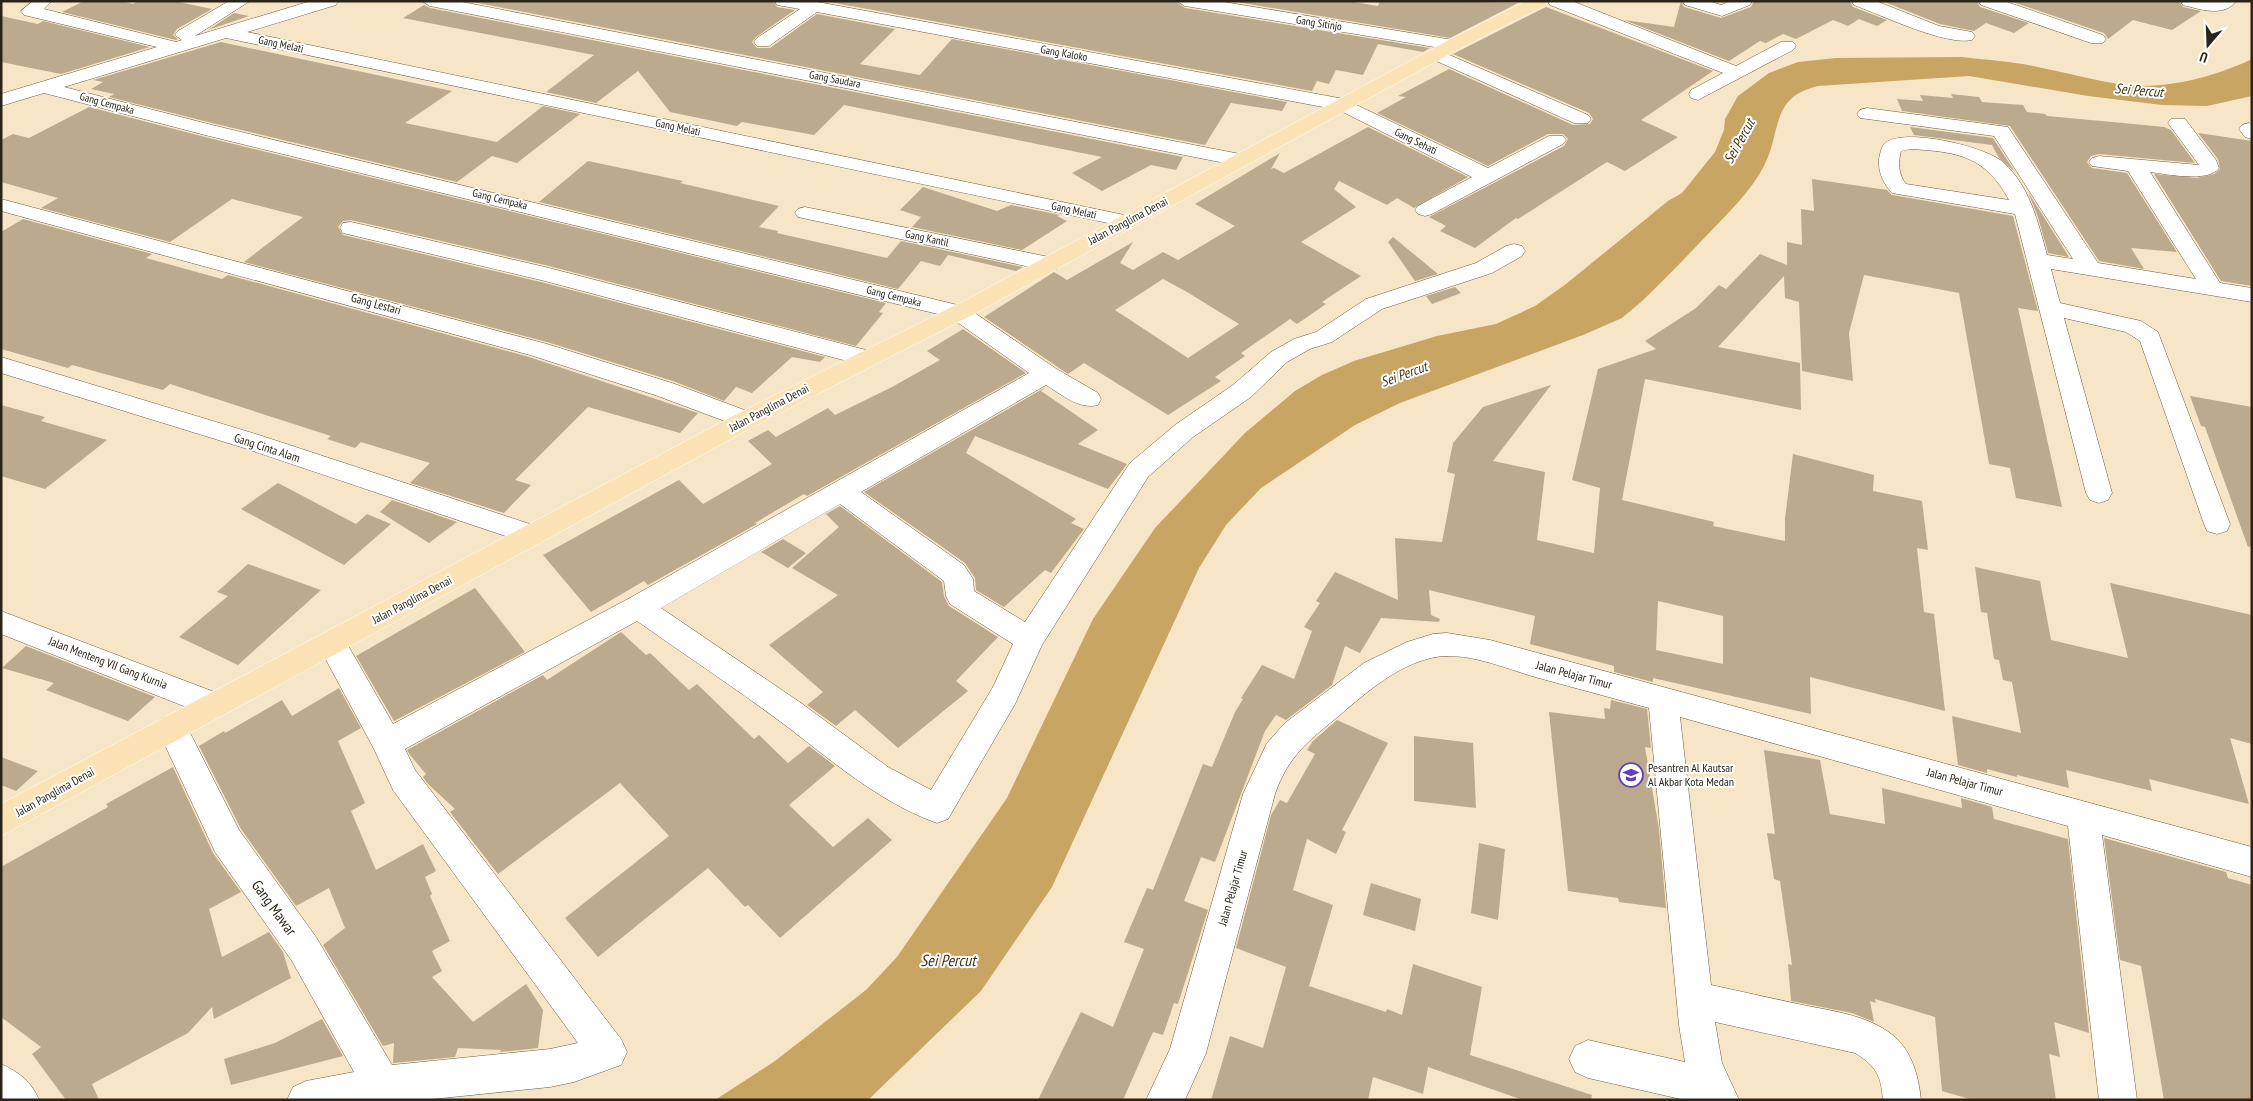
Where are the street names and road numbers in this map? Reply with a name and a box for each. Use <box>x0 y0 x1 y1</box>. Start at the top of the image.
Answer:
street label: Gang Sitinjo <box>1295 12 1343 34</box>
street label: Gang Melati <box>257 32 305 56</box>
street label: Gang Kaloko <box>1039 42 1089 64</box>
street label: Gang Saudara <box>808 67 862 91</box>
street label: Gang Cempaka <box>78 89 136 117</box>
street label: Gang Melati <box>654 115 702 139</box>
street label: Gang Sehati <box>1392 125 1440 157</box>
street label: Gang Cempaka <box>471 185 529 213</box>
street label: Jalan Panglima Denai <box>1085 193 1170 248</box>
street label: Gang Melati <box>1050 198 1098 222</box>
street label: Gang Kantil <box>904 227 950 250</box>
street label: Gang Cempaka <box>865 282 923 310</box>
street label: Gang Lestari <box>349 290 403 317</box>
street label: Jalan Panglima Denai <box>726 380 811 435</box>
street label: Gang Cinta Alam <box>232 430 302 465</box>
street label: Jalan Panglima Denai <box>369 572 454 627</box>
street label: Jalan Menteng VII Gang Kurnia <box>46 633 170 692</box>
street label: Jalan Pelajar Timur <box>1534 657 1614 692</box>
street label: Jalan Panglima Denai <box>12 764 97 820</box>
street label: Jalan Pelajar Timur <box>1925 764 2005 799</box>
street label: Jalan Pelajar Timur <box>1214 848 1251 928</box>
street label: Gang Mawar <box>248 876 301 940</box>

